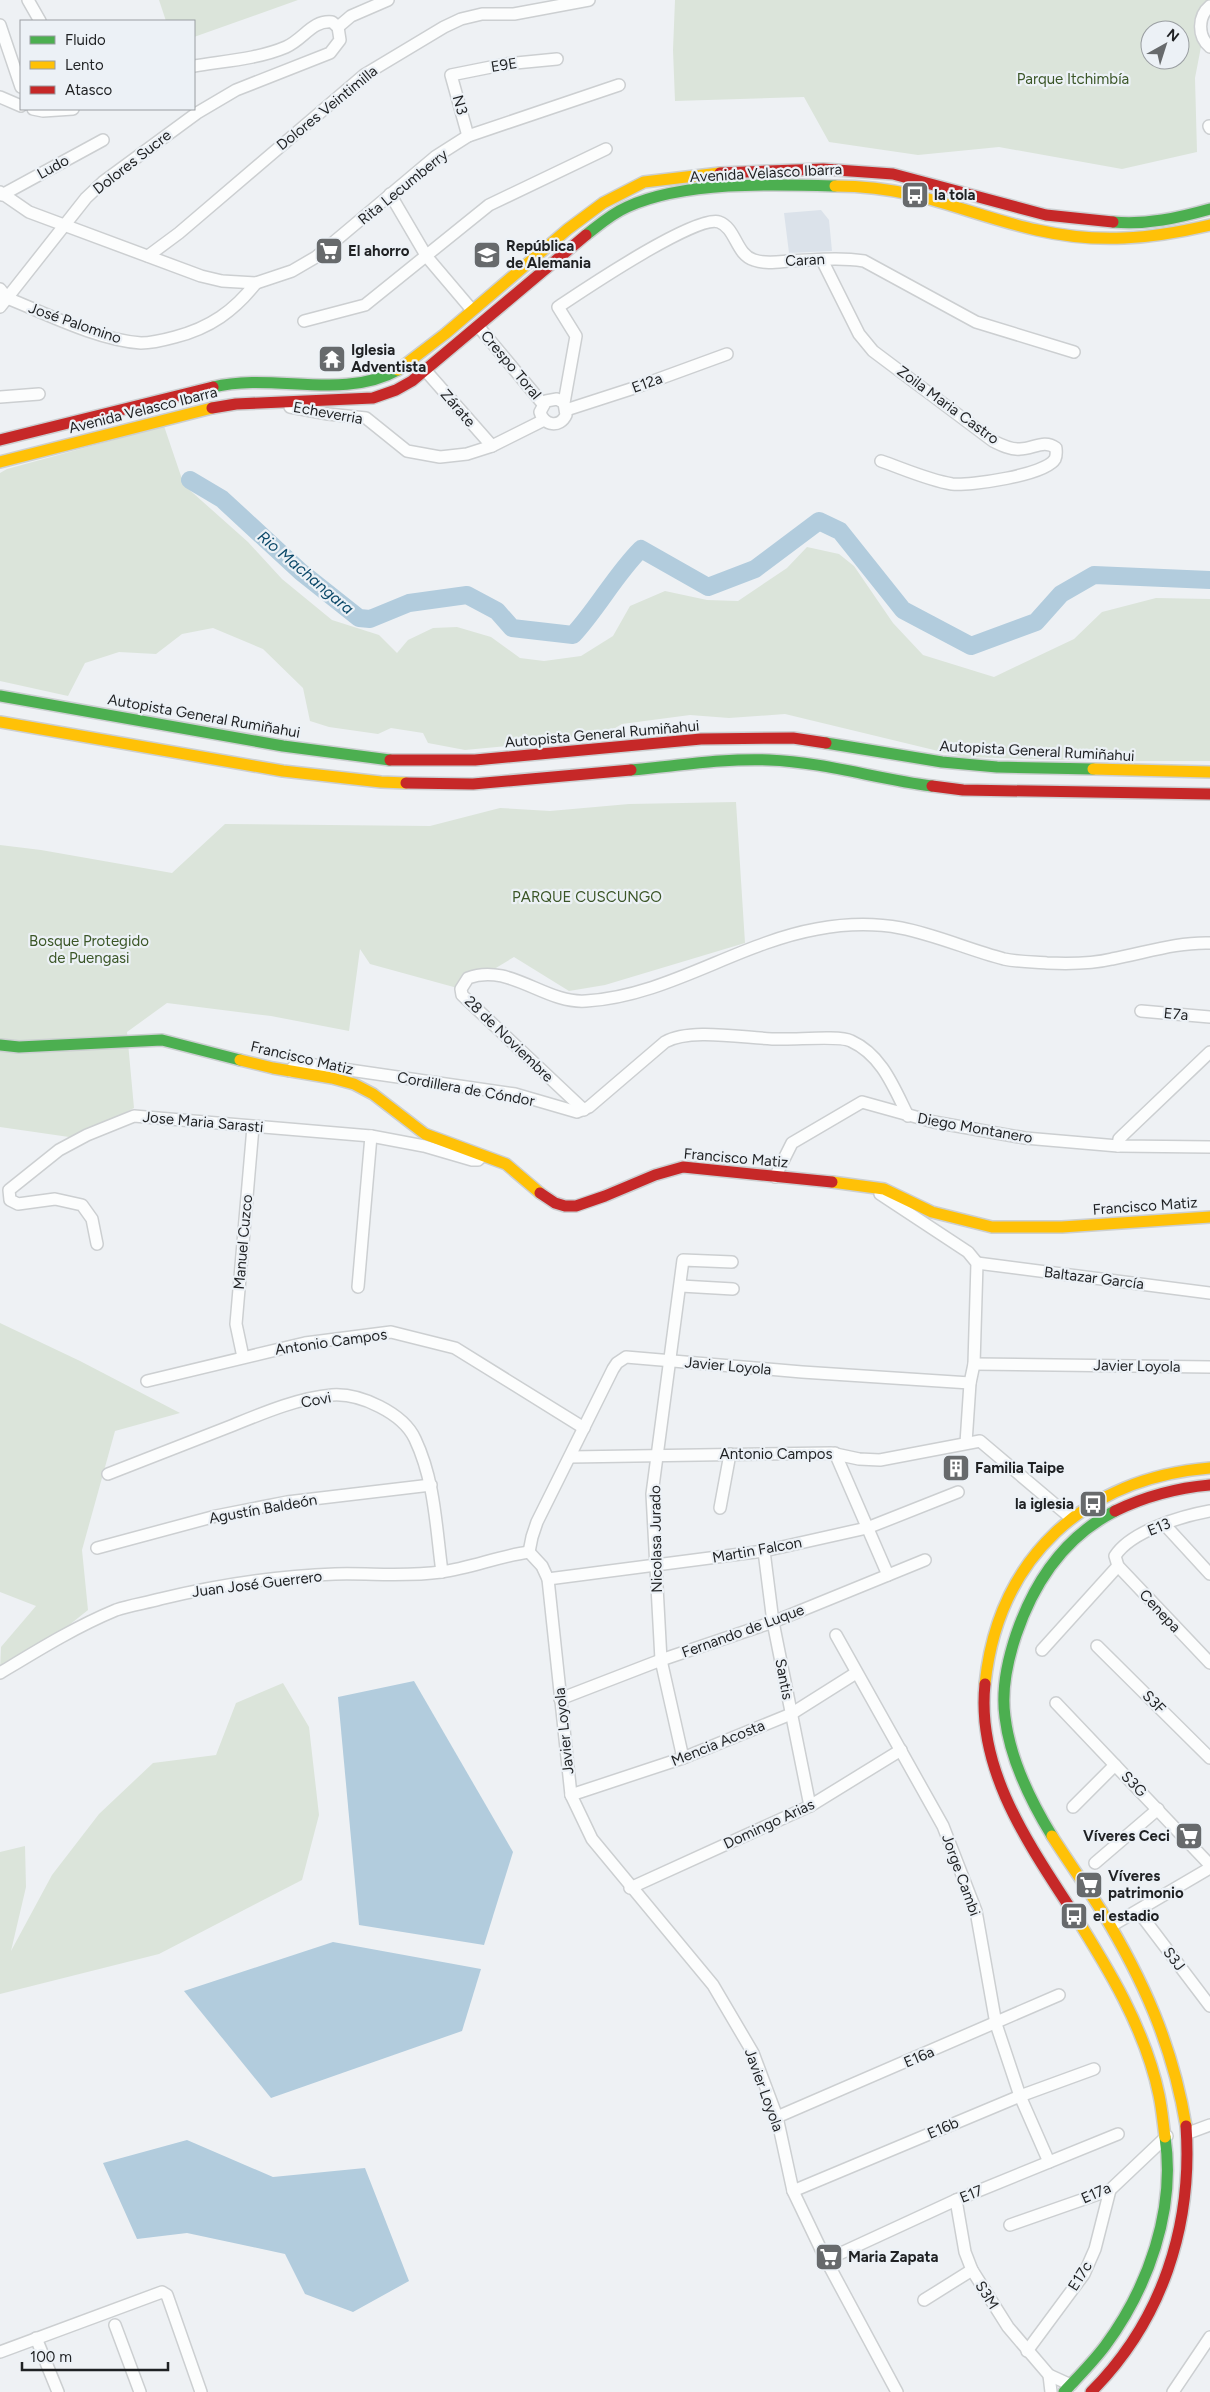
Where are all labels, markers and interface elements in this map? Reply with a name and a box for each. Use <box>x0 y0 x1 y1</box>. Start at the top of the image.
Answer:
legend <box>20 20 195 110</box>
north arrow <box>1140 20 1190 70</box>
text: N <box>1163 25 1182 45</box>
text: Fluido <box>65 31 106 49</box>
street label: E9E <box>490 54 518 76</box>
text: Lento <box>65 56 104 74</box>
street label: Dolores Veintimilla <box>273 62 381 154</box>
park label: Parque Itchimbía <box>1017 70 1129 88</box>
text: Atasco <box>65 81 113 99</box>
street label: N3 <box>449 93 471 117</box>
street label: Dolores Sucre <box>89 126 175 198</box>
street label: Rita Lecumberry <box>355 145 452 229</box>
street label: Ludo <box>34 151 72 183</box>
street label: Avenida Velasco Ibarra <box>689 160 843 186</box>
bus stop icon: la tola <box>900 180 930 210</box>
place label: la tola <box>934 186 976 204</box>
supermarket icon: El ahorro <box>314 236 344 266</box>
place label: República de Alemania <box>506 237 591 272</box>
school or university icon: República de Alemania <box>472 240 502 270</box>
place label: El ahorro <box>348 242 410 260</box>
street label: Caran <box>785 250 825 270</box>
street label: José Palomino <box>26 299 124 347</box>
street label: Crespo Toral <box>477 327 545 403</box>
place label: Iglesia Adventista <box>351 341 426 376</box>
temple icon: Iglesia Adventista <box>317 344 347 374</box>
street label: Zoila Maria Castro <box>894 362 1003 448</box>
street label: E12a <box>629 369 665 397</box>
street label: Avenida Velasco Ibarra <box>67 383 219 437</box>
street label: Zárate <box>437 386 479 430</box>
street label: Echeverria <box>292 398 364 428</box>
water label: Rio Machangara <box>254 527 358 618</box>
street label: Autopista General Rumiñahui <box>106 690 302 742</box>
street label: Autopista General Rumiñahui <box>504 717 700 751</box>
street label: Autopista General Rumiñahui <box>939 737 1135 765</box>
park label: PARQUE CUSCUNGO <box>512 888 662 906</box>
park label: Bosque Protegido de Puengasi <box>29 932 149 967</box>
street label: 28 de Noviembre <box>461 992 557 1086</box>
street label: E7a <box>1163 1004 1189 1024</box>
street label: Francisco Matiz <box>249 1037 355 1079</box>
street label: Cordillera de Cóndor <box>396 1068 536 1110</box>
street label: Jose Maria Sarasti <box>142 1108 264 1136</box>
street label: Diego Montanero <box>916 1109 1034 1147</box>
street label: Francisco Matiz <box>683 1144 789 1172</box>
street label: Manuel Cuzco <box>230 1193 256 1290</box>
street label: Francisco Matiz <box>1092 1193 1198 1219</box>
street label: Baltazar García <box>1043 1263 1145 1293</box>
street label: Antonio Campos <box>274 1325 388 1359</box>
street label: Javier Loyola <box>684 1353 772 1379</box>
street label: Javier Loyola <box>1093 1356 1181 1376</box>
street label: Covi <box>299 1388 333 1412</box>
street label: Antonio Campos <box>720 1445 832 1463</box>
building icon: Familia Taipe <box>941 1453 971 1483</box>
place label: Familia Taipe <box>975 1459 1065 1477</box>
street label: Nicolasa Jurado <box>646 1485 666 1593</box>
bus stop icon: la iglesia <box>1078 1489 1108 1519</box>
street label: Agustín Baldeón <box>207 1491 319 1527</box>
place label: la iglesia <box>1015 1495 1074 1513</box>
street label: E13 <box>1145 1514 1173 1540</box>
street label: Martin Falcon <box>711 1533 803 1567</box>
street label: Juan José Guerrero <box>191 1567 324 1601</box>
street label: Cenepa <box>1136 1586 1184 1636</box>
street label: Fernando de Luque <box>679 1600 807 1662</box>
street label: Santis <box>771 1657 797 1701</box>
street label: Javier Loyola <box>550 1687 578 1775</box>
street label: S3F <box>1139 1687 1169 1717</box>
street label: Mencia Acosta <box>669 1716 767 1770</box>
street label: S3G <box>1117 1767 1151 1801</box>
street label: Domingo Arias <box>721 1795 817 1853</box>
supermarket icon: Víveres Ceci <box>1174 1821 1204 1851</box>
place label: Víveres Ceci <box>1083 1827 1170 1845</box>
street label: Jorge Cambi <box>938 1832 984 1918</box>
place label: Víveres patrimonio <box>1108 1867 1184 1902</box>
supermarket icon: Víveres patrimonio <box>1074 1870 1104 1900</box>
bus stop icon: el estadio <box>1059 1901 1089 1931</box>
place label: el estadio <box>1093 1907 1160 1925</box>
street label: S3J <box>1159 1944 1189 1974</box>
street label: E16a <box>901 2043 937 2071</box>
street label: Javier Loyola <box>741 2046 787 2134</box>
street label: E16b <box>925 2113 962 2143</box>
street label: E17a <box>1078 2179 1114 2207</box>
street label: E17 <box>957 2181 985 2207</box>
supermarket icon: Maria Zapata <box>814 2242 844 2272</box>
place label: Maria Zapata <box>848 2248 938 2266</box>
street label: E17c <box>1064 2258 1096 2294</box>
street label: S3M <box>971 2277 1003 2313</box>
scale bar <box>22 2340 169 2372</box>
text: 100 m <box>30 2348 72 2366</box>

